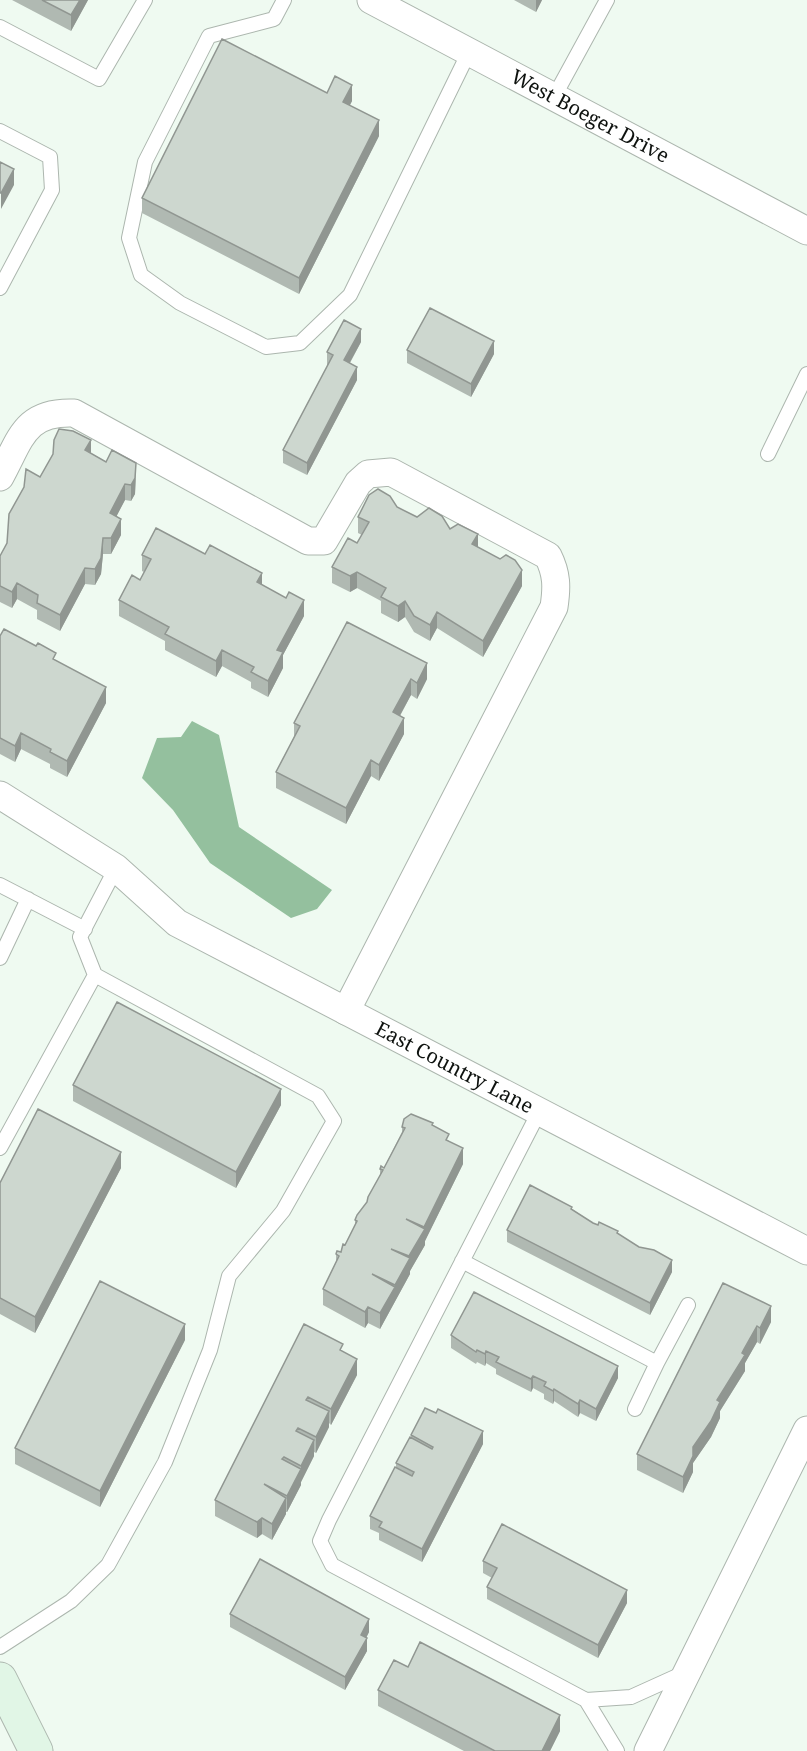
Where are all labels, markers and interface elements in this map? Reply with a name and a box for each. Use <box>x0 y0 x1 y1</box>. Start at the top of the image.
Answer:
street label: West Boeger Drive <box>506 63 674 169</box>
street label: East Country Lane <box>371 1015 538 1119</box>

